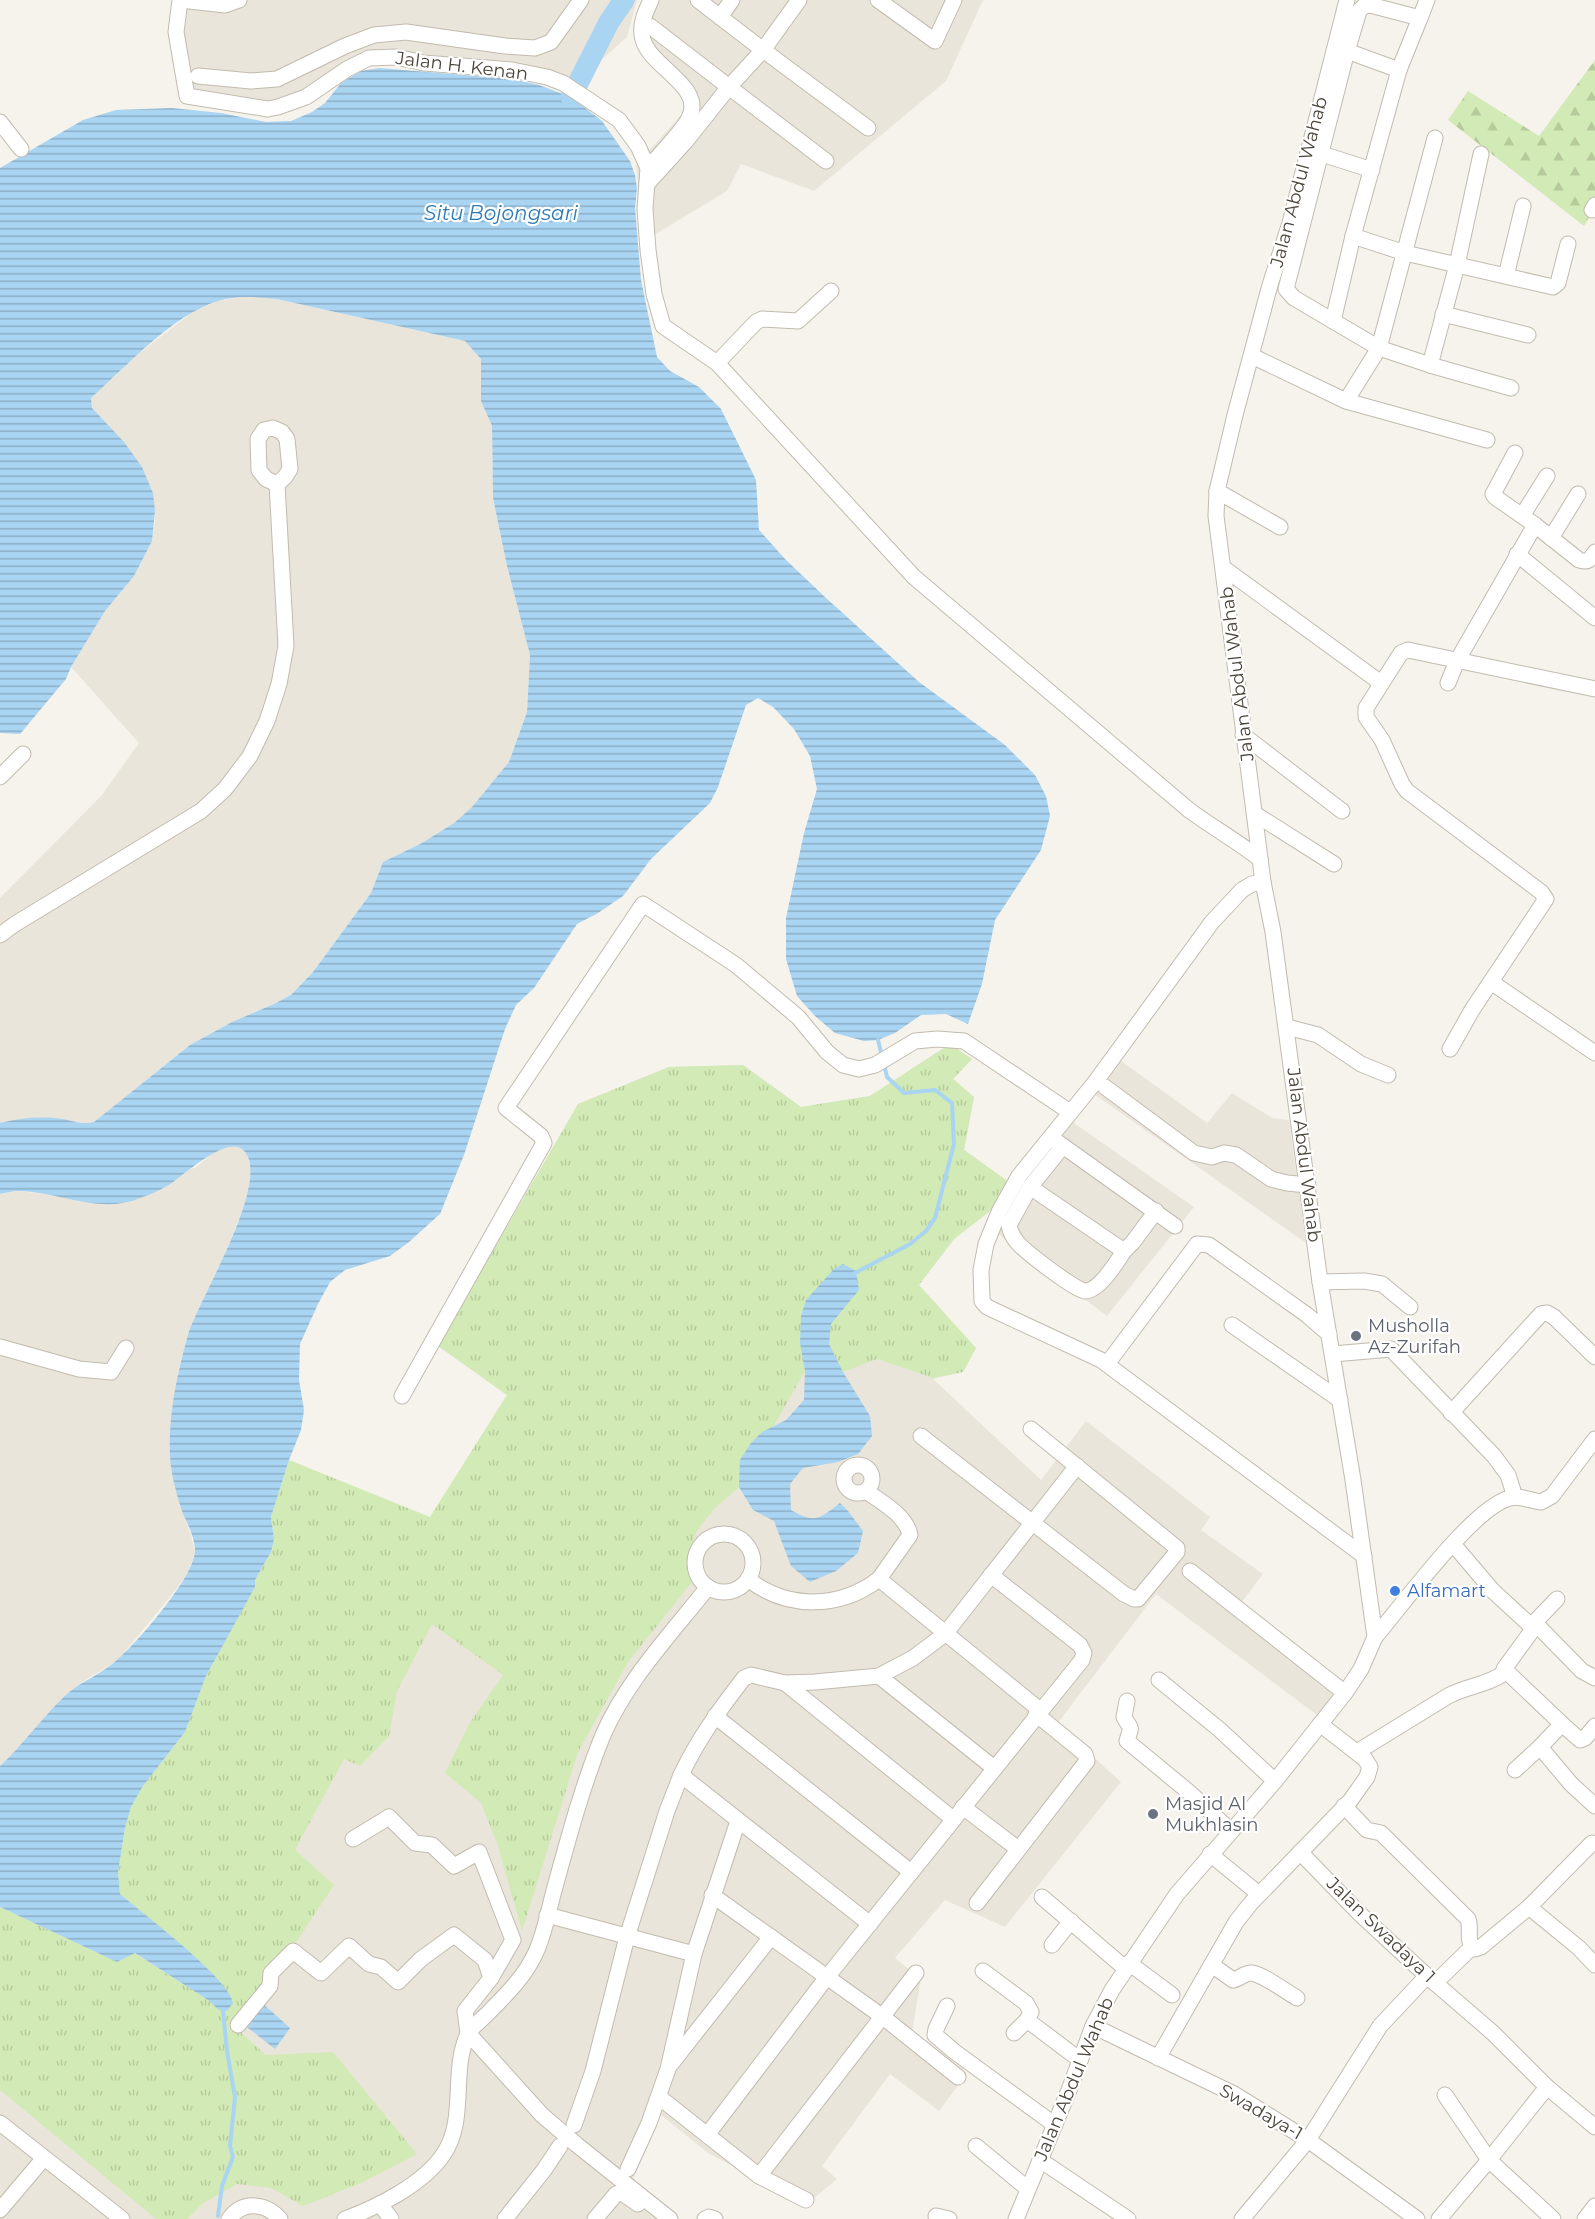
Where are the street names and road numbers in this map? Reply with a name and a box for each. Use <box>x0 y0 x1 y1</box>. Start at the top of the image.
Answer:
street label: Jalan H. Kenan <box>393 47 530 85</box>
street label: Jalan Abdul Wahab <box>1265 94 1332 271</box>
street label: Jalan Abdul Wahab <box>1215 586 1259 763</box>
street label: Jalan Abdul Wahab <box>1282 1066 1326 1243</box>
street label: Jalan Swadaya 1 <box>1321 1872 1440 1987</box>
street label: Jalan Abdul Wahab <box>1029 1994 1118 2165</box>
street label: Swadaya-1 <box>1215 2079 1307 2145</box>

